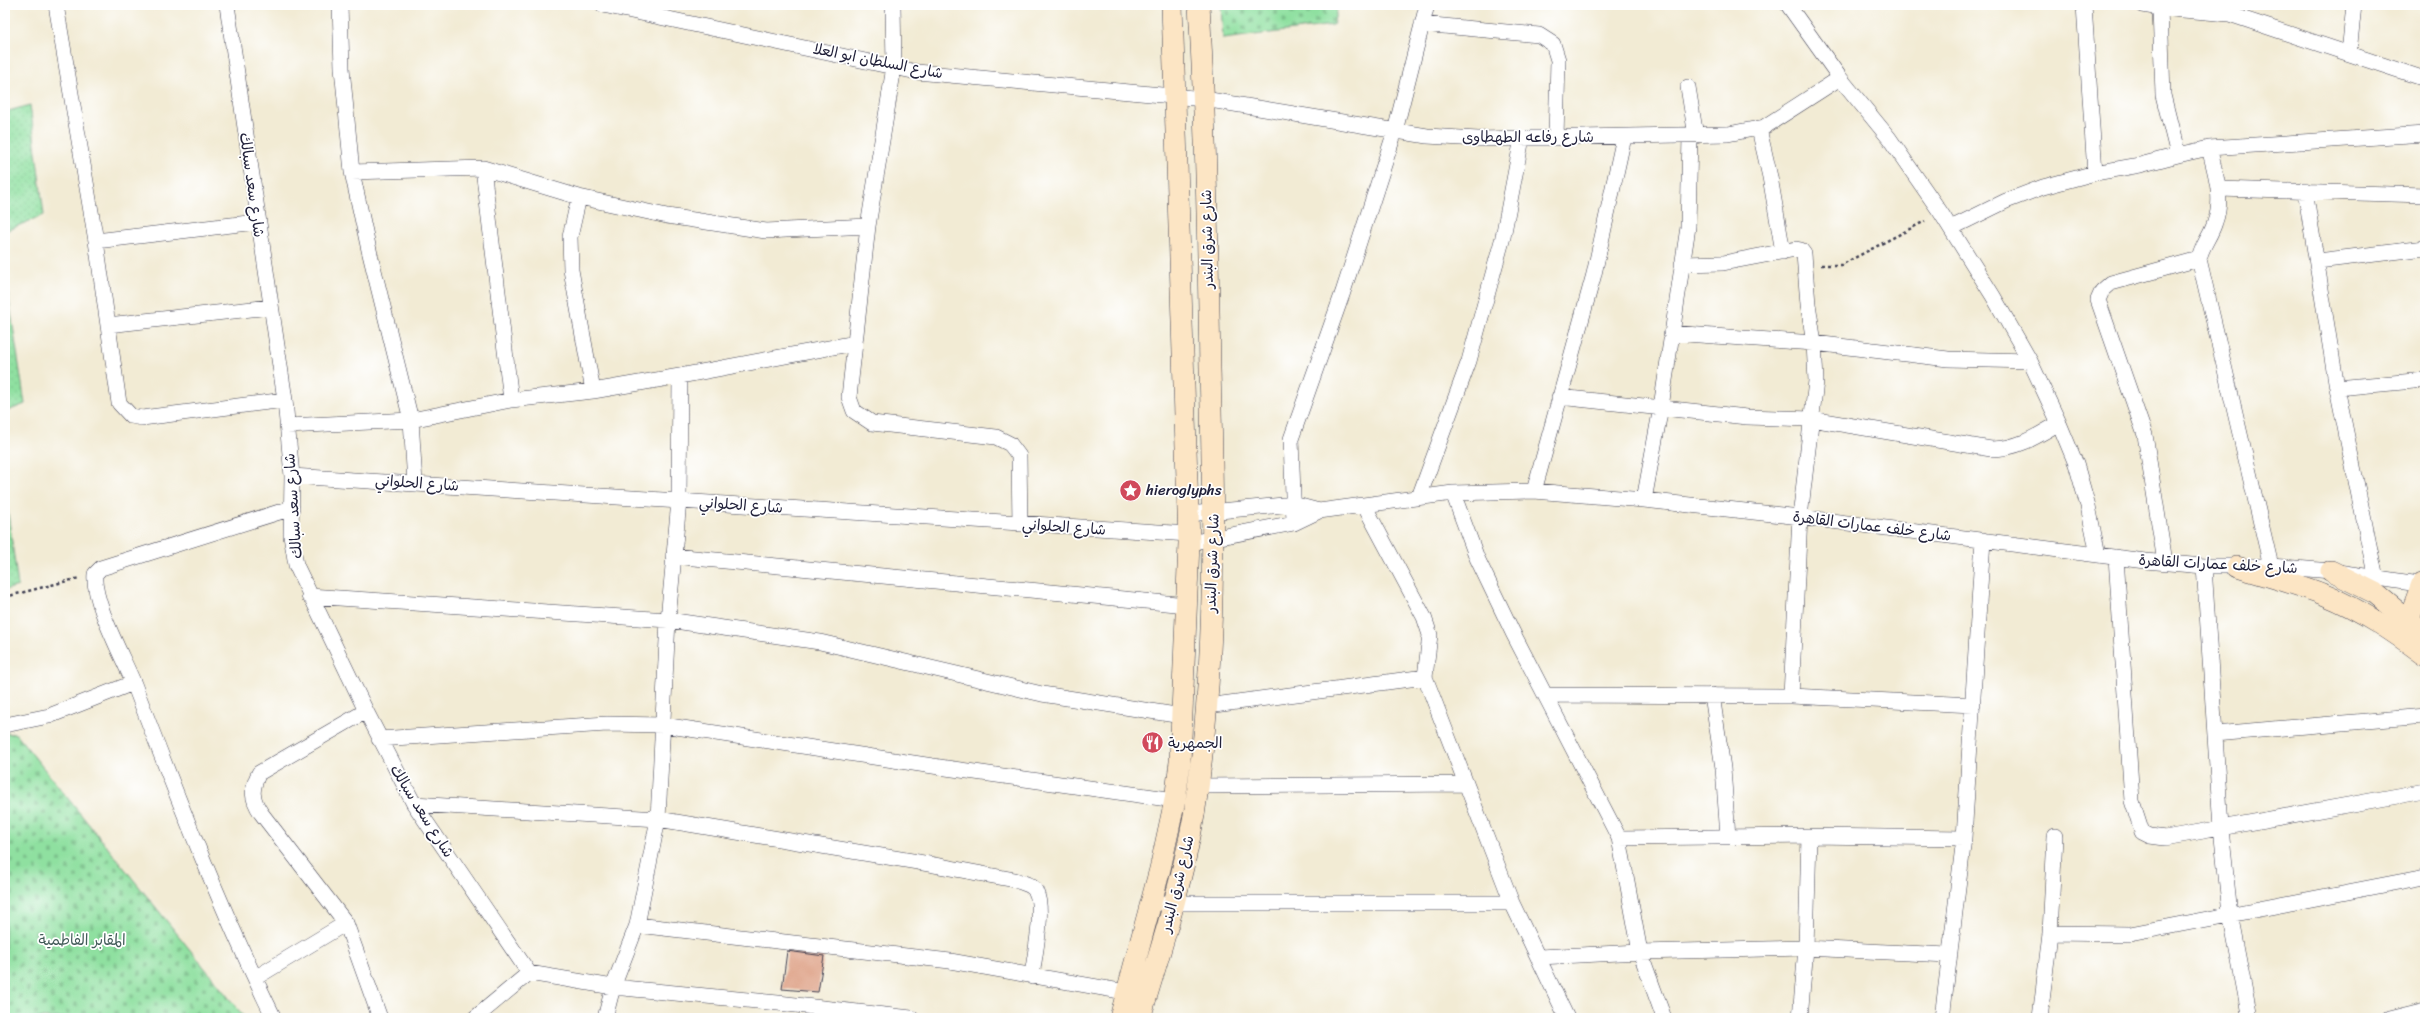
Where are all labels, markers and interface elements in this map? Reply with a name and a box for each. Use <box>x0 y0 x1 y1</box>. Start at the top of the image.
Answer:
street label: شارع السلطان ابو العلا <box>811 36 945 86</box>
street label: شارع رفاعه الطهطاوى <box>1462 124 1594 150</box>
street label: شارع سعد سبالك <box>232 131 272 239</box>
street label: شارع شرق البندر <box>1193 189 1221 290</box>
street label: شارع سعد سبالك <box>276 452 310 560</box>
street label: شارع الحلواني <box>374 467 460 499</box>
place icon: hieroglyphs <box>1118 477 1144 503</box>
place label: hieroglyphs <box>1145 477 1222 503</box>
street label: شارع الحلواني <box>698 489 784 521</box>
street label: شارع خلف عمارات القاهرة <box>1791 503 1953 549</box>
street label: شارع الحلواني <box>1021 511 1107 543</box>
street label: شارع شرق البندر <box>1197 513 1227 614</box>
street label: شارع خلف عمارات القاهرة <box>2138 547 2298 581</box>
restaurant icon: الجمهرية <box>1139 730 1165 756</box>
place label: الجمهرية <box>1168 730 1222 756</box>
street label: شارع سعد سبالك <box>383 759 461 863</box>
street label: شارع شرق البندر <box>1152 833 1202 936</box>
park label: المقابر الفاطمية <box>38 927 126 953</box>

